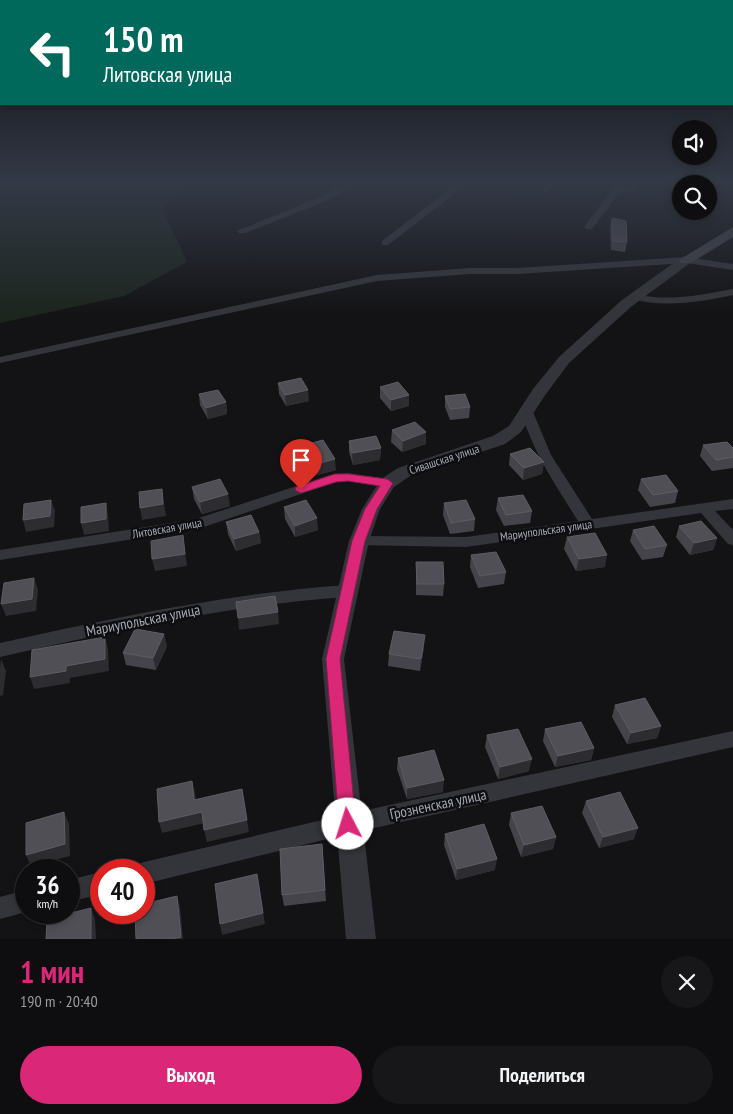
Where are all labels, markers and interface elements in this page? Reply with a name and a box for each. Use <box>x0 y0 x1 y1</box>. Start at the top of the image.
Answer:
text: 150 m <box>103 16 184 62</box>
icon: left <box>20 20 85 85</box>
text: Литовская улица <box>103 60 232 88</box>
map controls <box>672 120 717 220</box>
button: sound <box>672 120 717 165</box>
button: search <box>672 175 717 220</box>
pin <box>280 439 322 490</box>
street label: Сивашская улица <box>407 441 481 477</box>
icon: arrive <box>287 446 315 474</box>
street label: Литовская улица <box>130 514 203 542</box>
street label: Мариупольская улица <box>499 516 593 544</box>
street label: Мариупольская улица <box>84 600 202 640</box>
street label: Грозненская улица <box>388 784 488 824</box>
position arrow <box>321 797 373 849</box>
speed limit sign: 40 <box>90 859 155 924</box>
text: 36 <box>36 869 59 901</box>
text: km/h <box>37 896 58 911</box>
text: 1 мин <box>20 952 84 991</box>
button: close <box>661 956 713 1008</box>
text: 190 m · 20:40 <box>20 991 98 1011</box>
button: Выход <box>20 1046 362 1104</box>
button: Поделиться <box>372 1046 713 1104</box>

